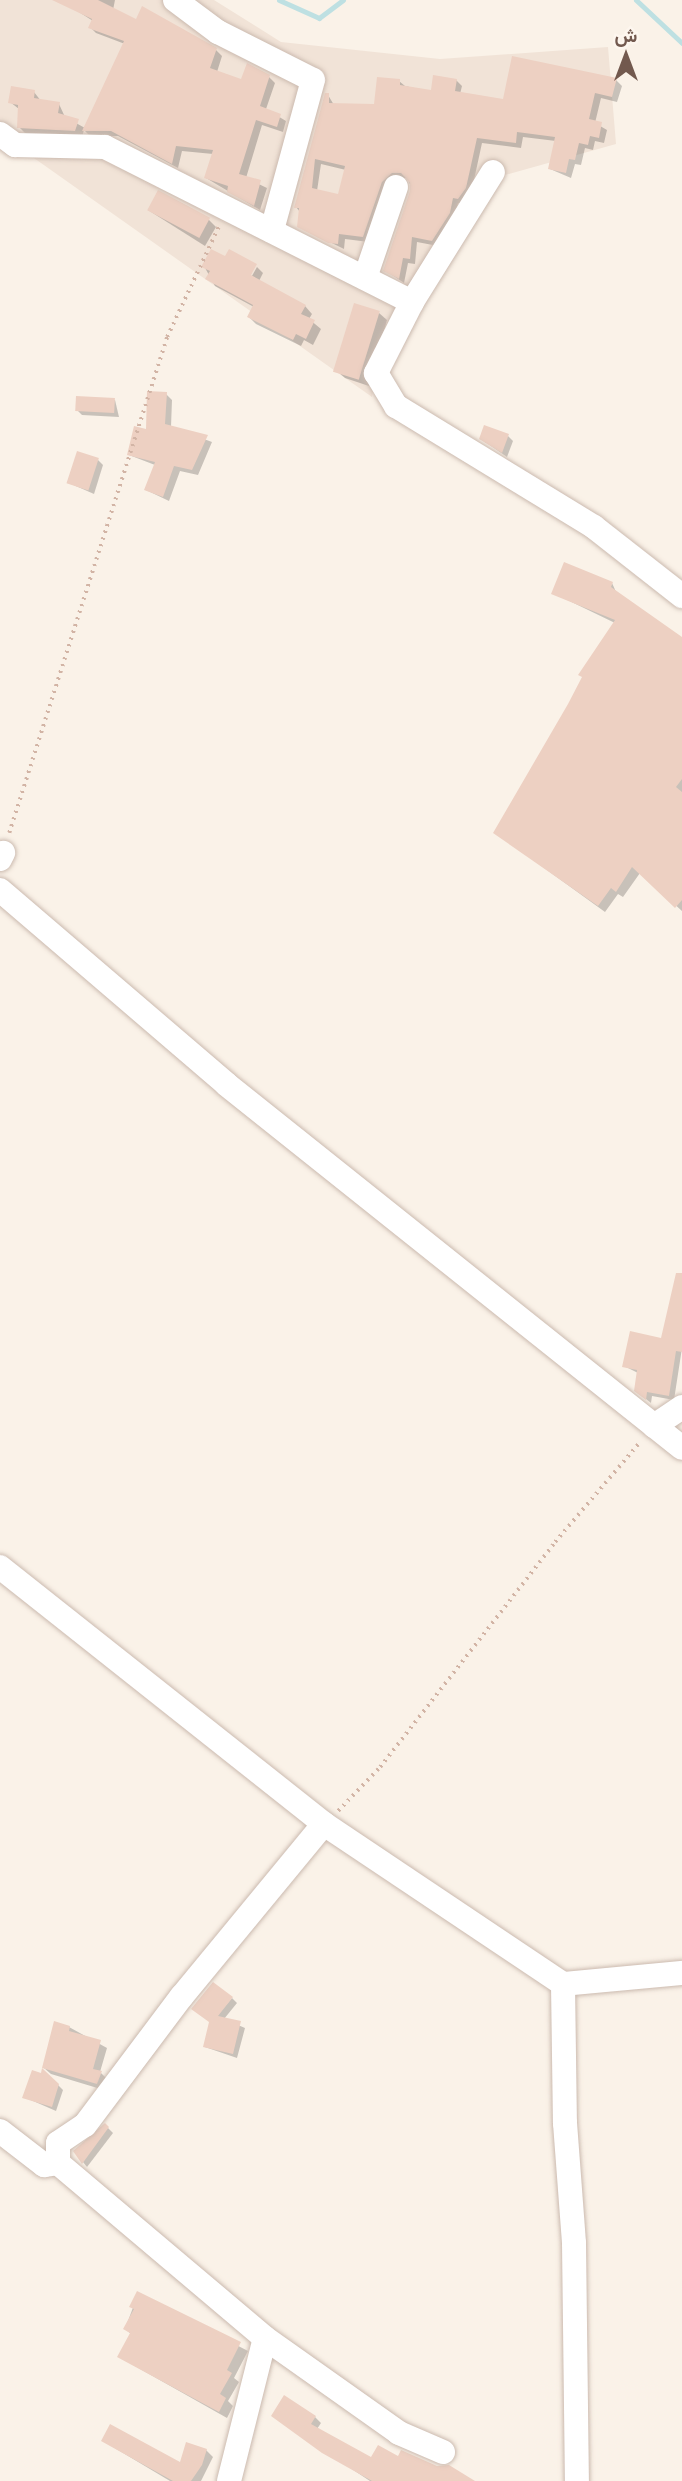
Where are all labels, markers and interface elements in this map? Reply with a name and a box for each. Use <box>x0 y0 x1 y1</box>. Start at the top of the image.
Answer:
north arrow <box>591 21 661 91</box>
text: ش <box>615 23 637 47</box>

